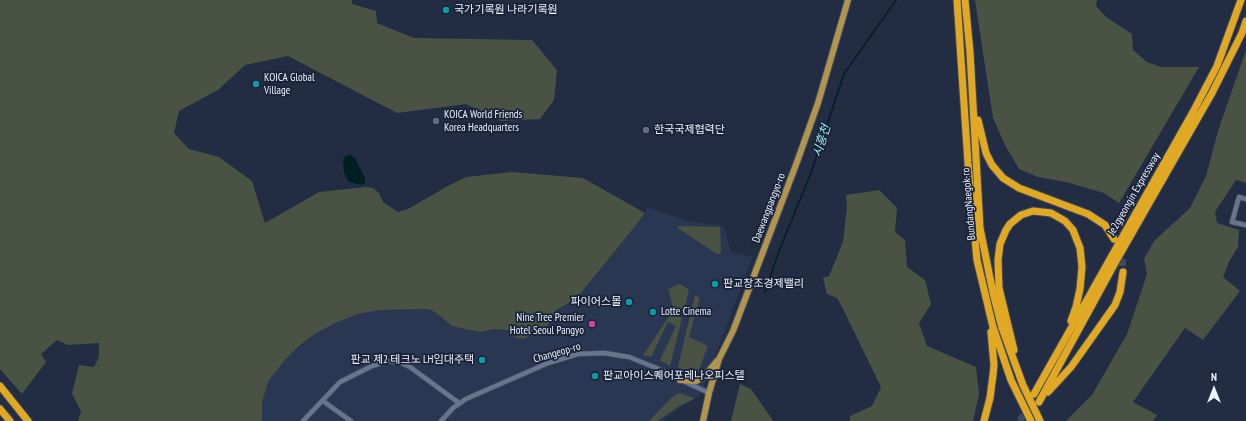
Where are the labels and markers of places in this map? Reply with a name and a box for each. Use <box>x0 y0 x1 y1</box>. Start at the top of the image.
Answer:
place label: 국가기록원 나라기록원 <box>454 3 558 17</box>
marker: 국가기록원 나라기록원 <box>441 5 451 15</box>
place label: KOICA Global Village <box>264 71 315 97</box>
marker: KOICA Global Village <box>251 79 261 89</box>
place label: KOICA World Friends Korea Headquarters <box>444 108 522 134</box>
marker: KOICA World Friends Korea Headquarters <box>431 116 441 126</box>
place label: 한국국제협력단 <box>654 123 725 137</box>
marker: 한국국제협력단 <box>641 125 651 135</box>
place label: 판교창조경제밸리 <box>723 277 804 291</box>
marker: 판교창조경제밸리 <box>710 279 720 289</box>
place label: 파이어스몰 <box>570 295 621 309</box>
marker: 파이어스몰 <box>624 297 634 307</box>
place label: Lotte Cinema <box>661 305 711 319</box>
marker: Lotte Cinema <box>648 307 658 317</box>
place label: Nine Tree Premier Hotel Seoul Pangyo <box>510 311 584 337</box>
marker: Nine Tree Premier Hotel Seoul Pangyo <box>587 319 597 329</box>
place label: 판교 제2 테크노 LH임대주택 <box>350 353 474 367</box>
marker: 판교 제2 테크노 LH임대주택 <box>477 355 487 365</box>
place label: 판교아이스퀘어포레나오피스텔 <box>603 369 745 383</box>
marker: 판교아이스퀘어포레나오피스텔 <box>590 371 600 381</box>

